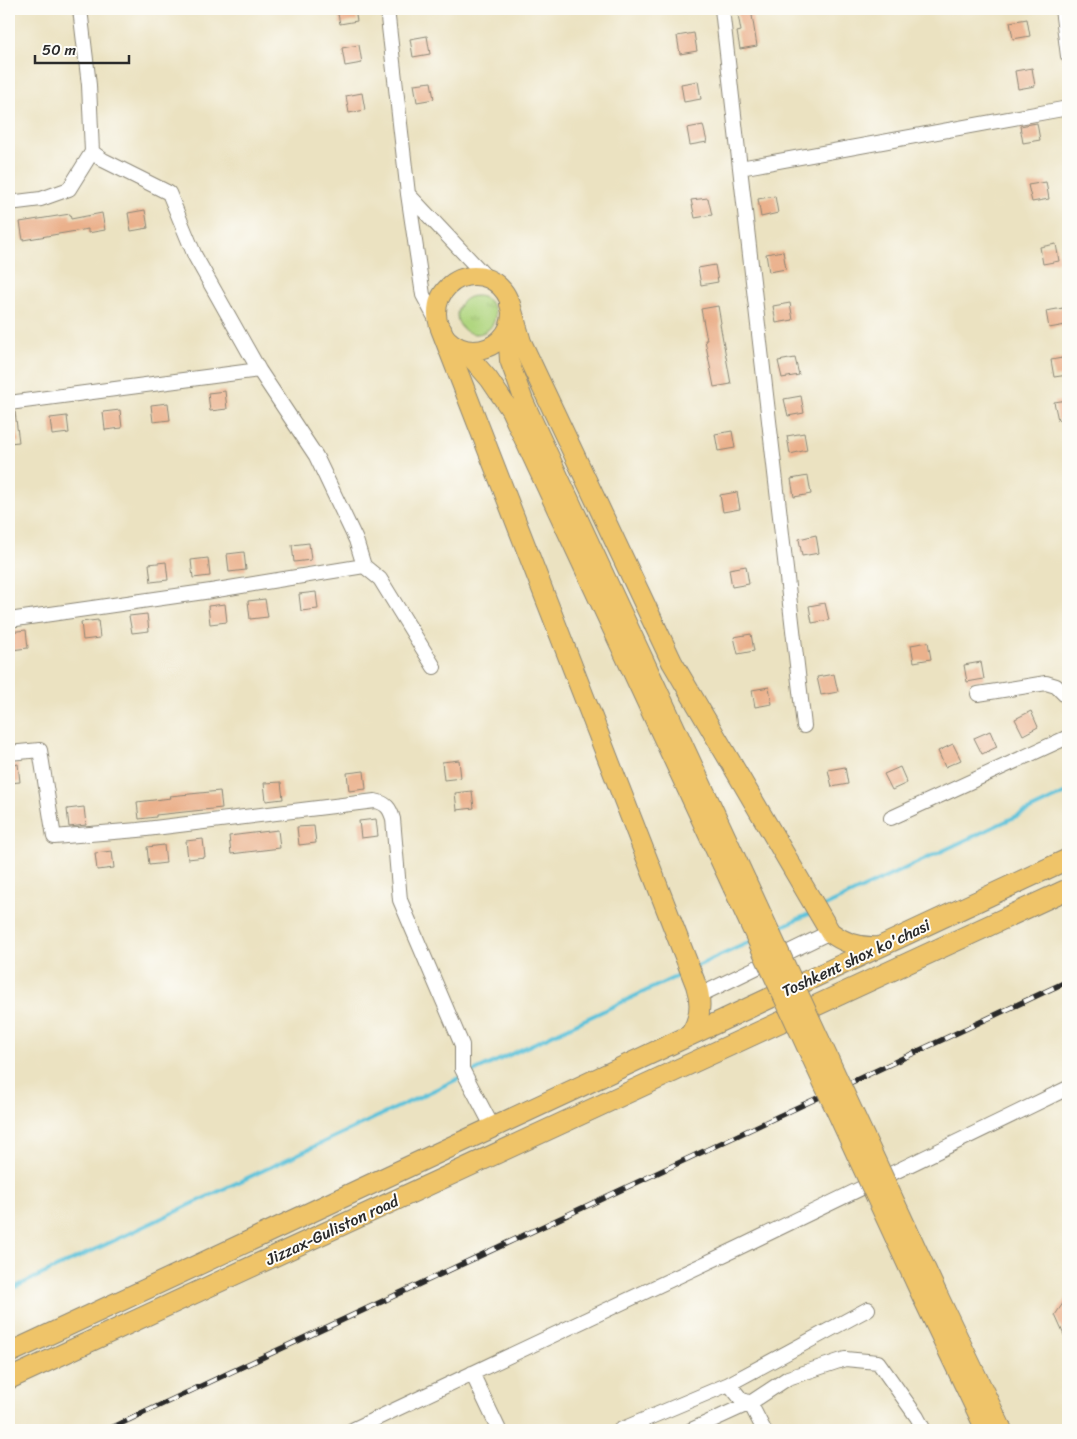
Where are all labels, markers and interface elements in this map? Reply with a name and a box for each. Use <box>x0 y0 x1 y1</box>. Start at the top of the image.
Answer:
scale bar <box>35 32 129 64</box>
text: 50 m <box>42 37 77 63</box>
street label: Toshkent shox ko'chasi <box>777 911 936 1005</box>
street label: Jizzax-Guliston road <box>260 1186 405 1274</box>

